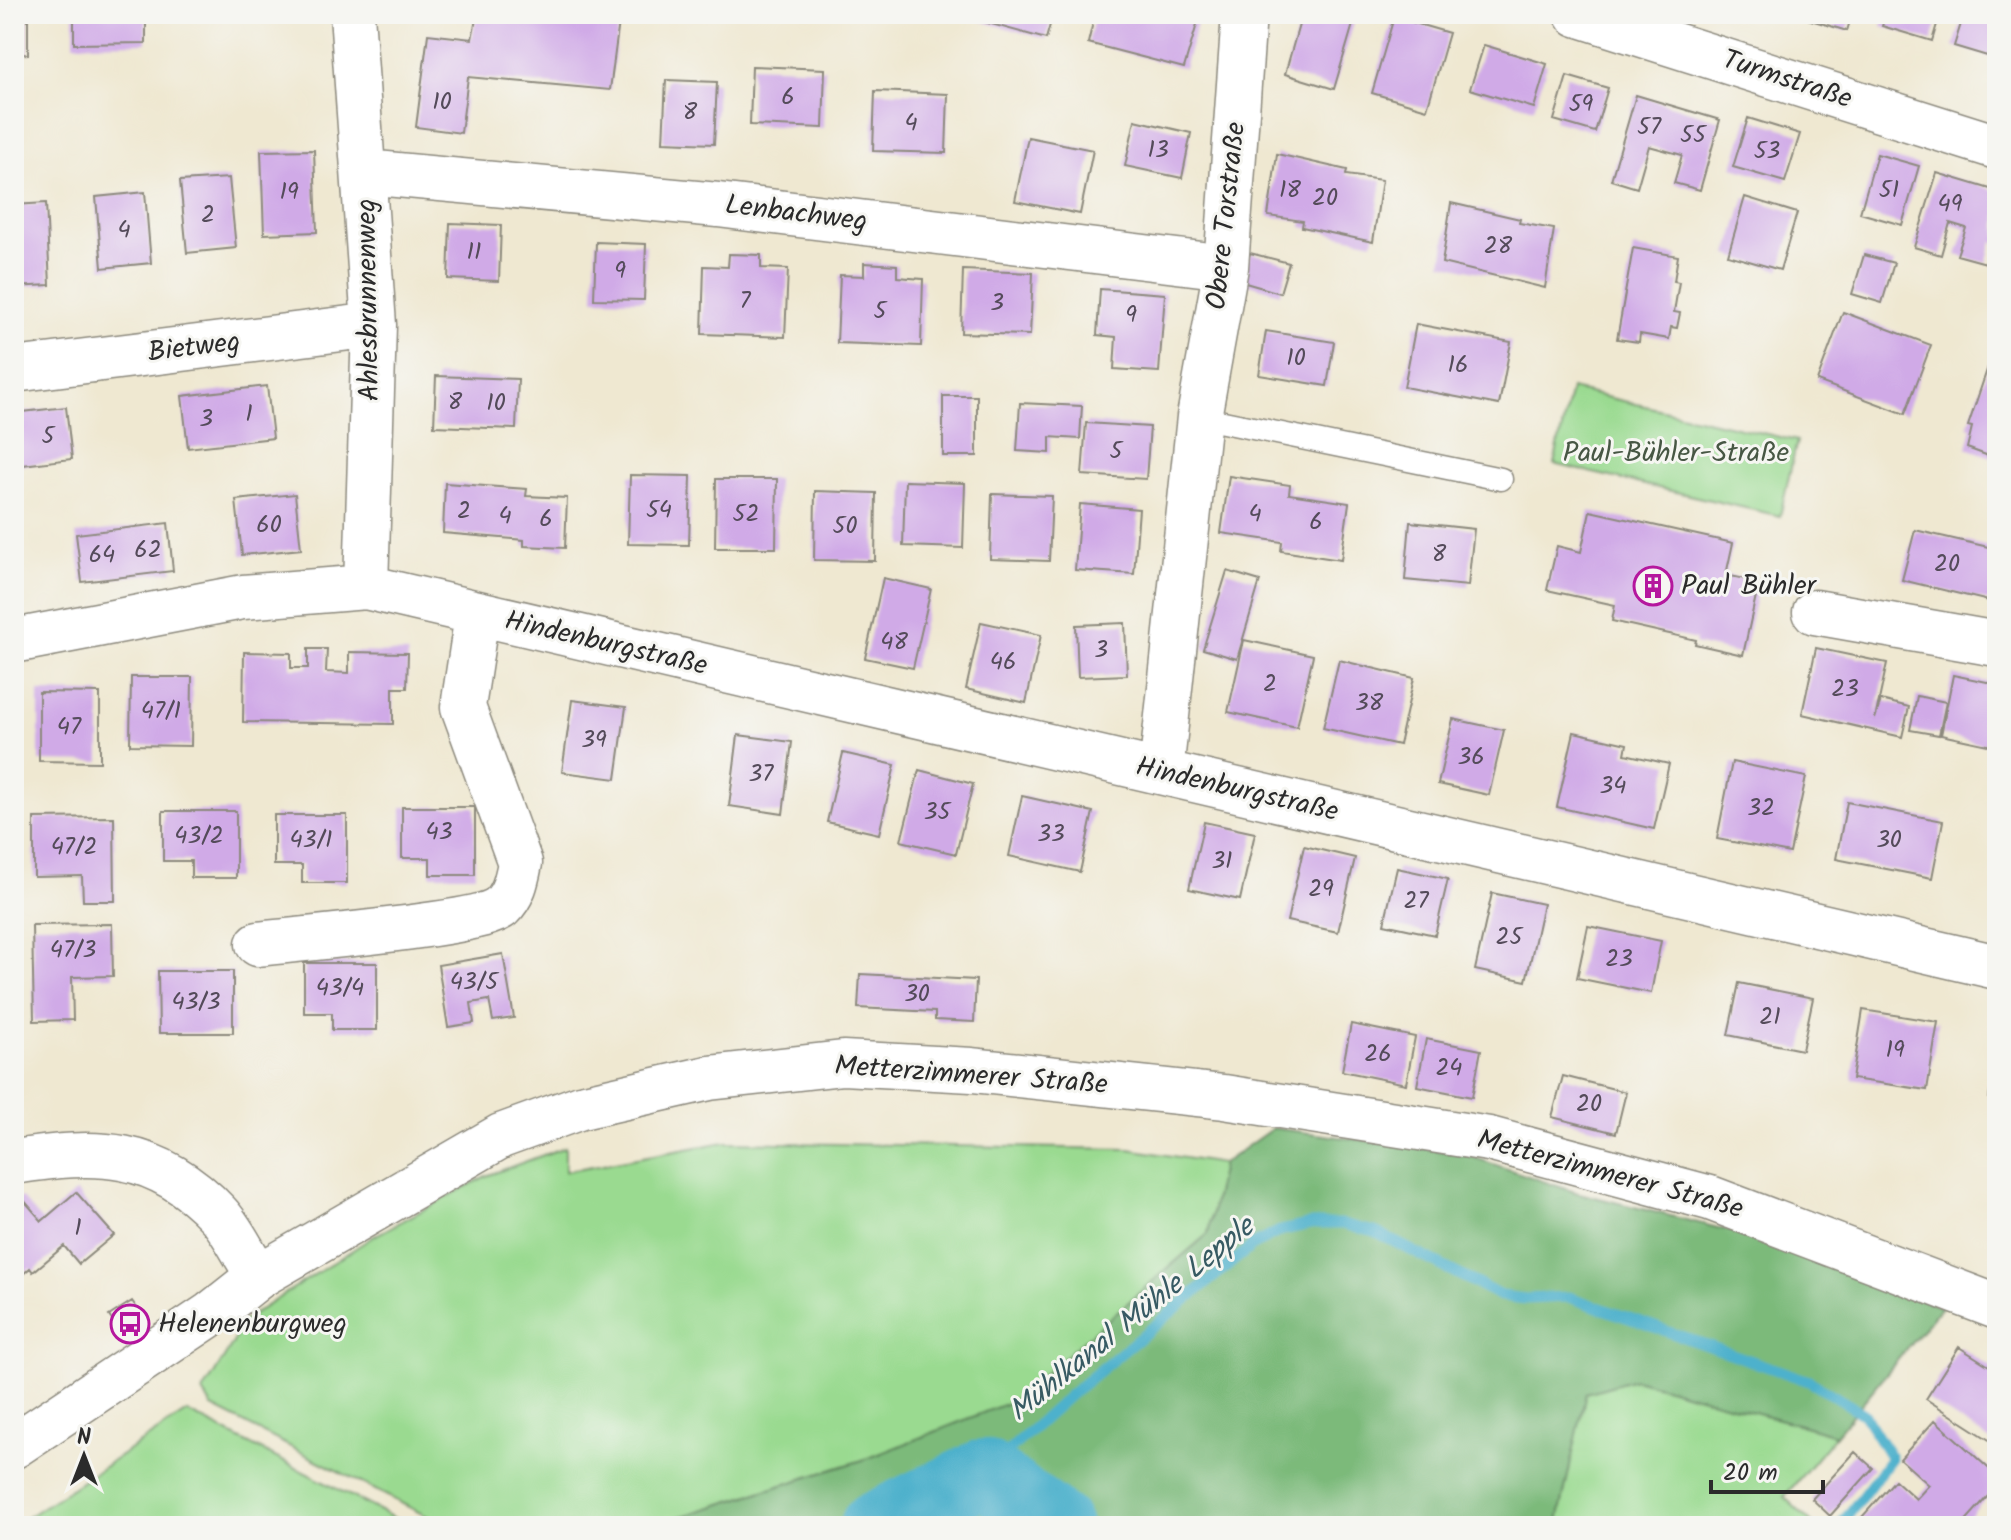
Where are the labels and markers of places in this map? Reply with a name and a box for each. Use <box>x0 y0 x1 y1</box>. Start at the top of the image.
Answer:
place label: Paul Bühler <box>1681 564 1818 609</box>
building icon: Paul Bühler <box>1632 565 1674 607</box>
place label: Helenenburgweg <box>158 1302 347 1347</box>
bus stop icon: Helenenburgweg <box>109 1303 151 1345</box>

